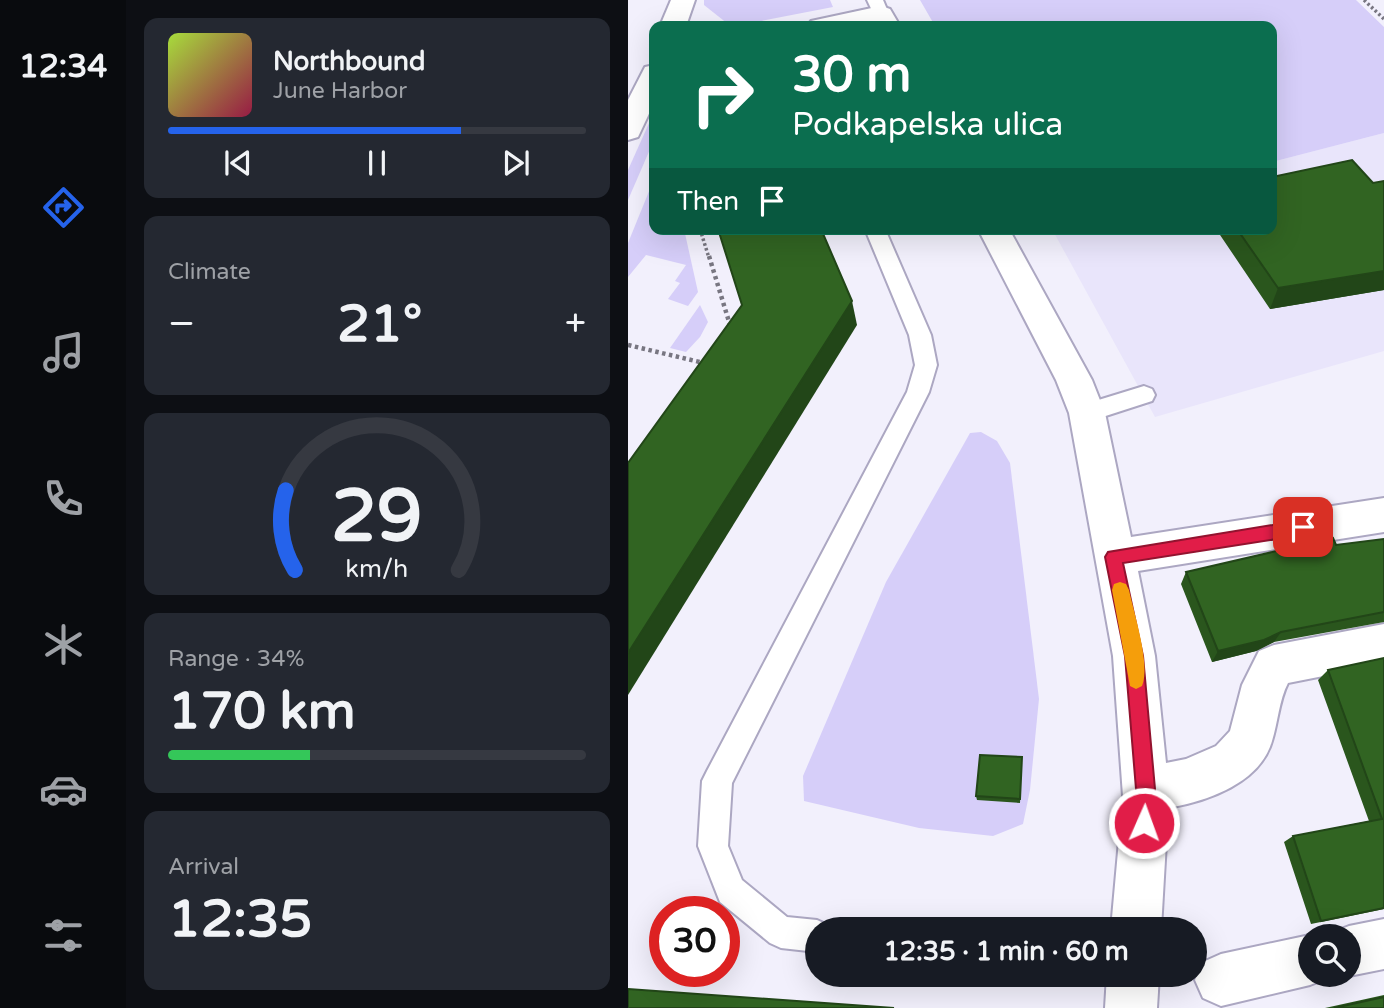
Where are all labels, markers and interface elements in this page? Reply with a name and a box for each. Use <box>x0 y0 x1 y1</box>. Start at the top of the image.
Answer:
text: Northbound <box>273 46 425 77</box>
text: 30 m <box>792 46 911 105</box>
text: 12:34 <box>19 48 107 86</box>
icon: right <box>677 49 768 140</box>
text: June Harbor <box>273 77 407 105</box>
text: Podkapelska ulica <box>792 106 1063 144</box>
icon: previous <box>219 144 257 182</box>
icon: pause <box>358 144 396 182</box>
icon: next <box>497 144 535 182</box>
icon: arrive <box>753 182 791 220</box>
icon: directions <box>39 183 88 232</box>
text: Then <box>677 186 739 217</box>
text: Climate <box>168 258 251 286</box>
text: 21° <box>337 293 422 356</box>
text: − <box>168 301 195 347</box>
text: + <box>565 301 586 347</box>
icon: music <box>39 328 88 377</box>
text: 29 <box>331 473 423 561</box>
icon: phone <box>39 474 88 523</box>
pin <box>1273 497 1333 557</box>
icon: arrive <box>1284 508 1322 546</box>
text: km/h <box>346 554 408 584</box>
icon: climate <box>39 620 88 669</box>
text: Range · 34% <box>168 645 304 673</box>
text: 170 km <box>168 680 356 743</box>
icon: car <box>39 765 88 814</box>
position arrow <box>1107 786 1181 860</box>
text: Arrival <box>168 853 239 881</box>
text: 12:35 <box>168 888 312 951</box>
speed limit sign: 30 <box>649 896 740 987</box>
icon: filters <box>39 911 88 960</box>
map controls <box>1298 924 1361 987</box>
button: search <box>1298 924 1361 987</box>
text: 12:35 · 1 min · 60 m <box>883 936 1129 967</box>

